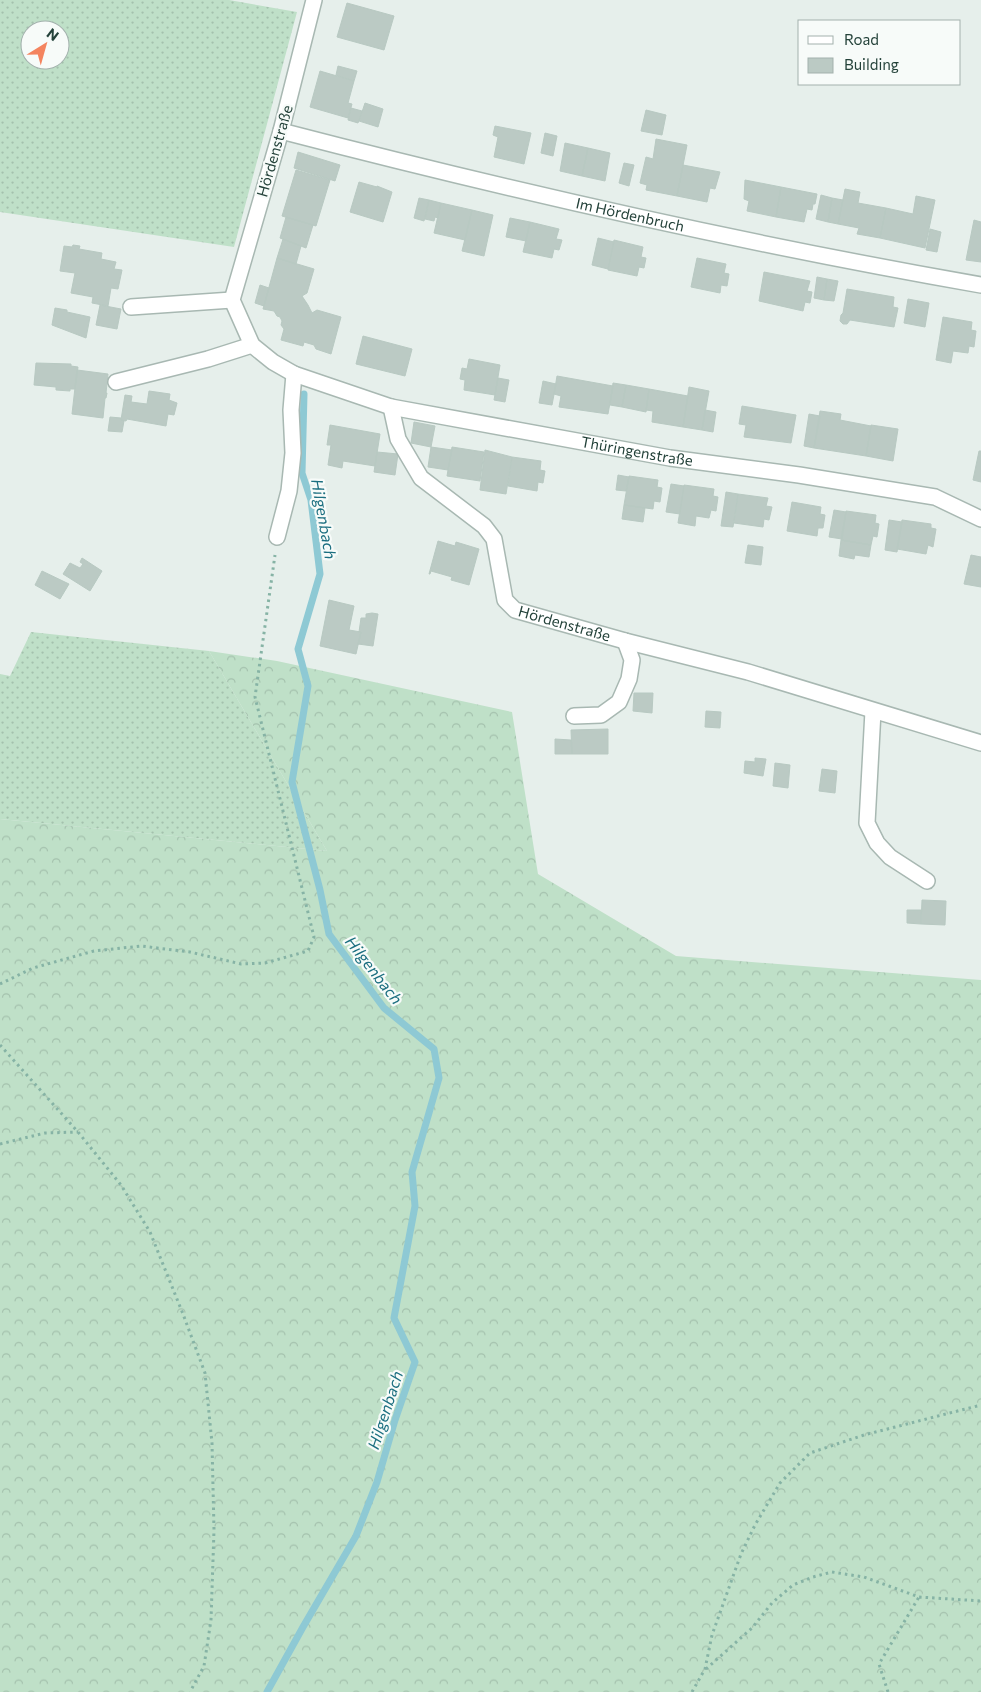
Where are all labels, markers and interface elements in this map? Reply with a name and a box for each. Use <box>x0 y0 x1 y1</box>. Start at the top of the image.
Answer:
north arrow <box>20 20 70 70</box>
legend <box>798 20 961 85</box>
text: N <box>44 24 62 44</box>
text: Road <box>844 30 879 48</box>
text: Building <box>844 55 899 73</box>
street label: Hördenstraße <box>252 103 296 199</box>
street label: Im Hördenbruch <box>574 193 686 235</box>
street label: Thüringenstraße <box>580 432 694 469</box>
water label: Hilgenbach <box>308 477 341 561</box>
street label: Hördenstraße <box>517 601 613 644</box>
water label: Hilgenbach <box>342 932 407 1008</box>
water label: Hilgenbach <box>363 1368 406 1451</box>

